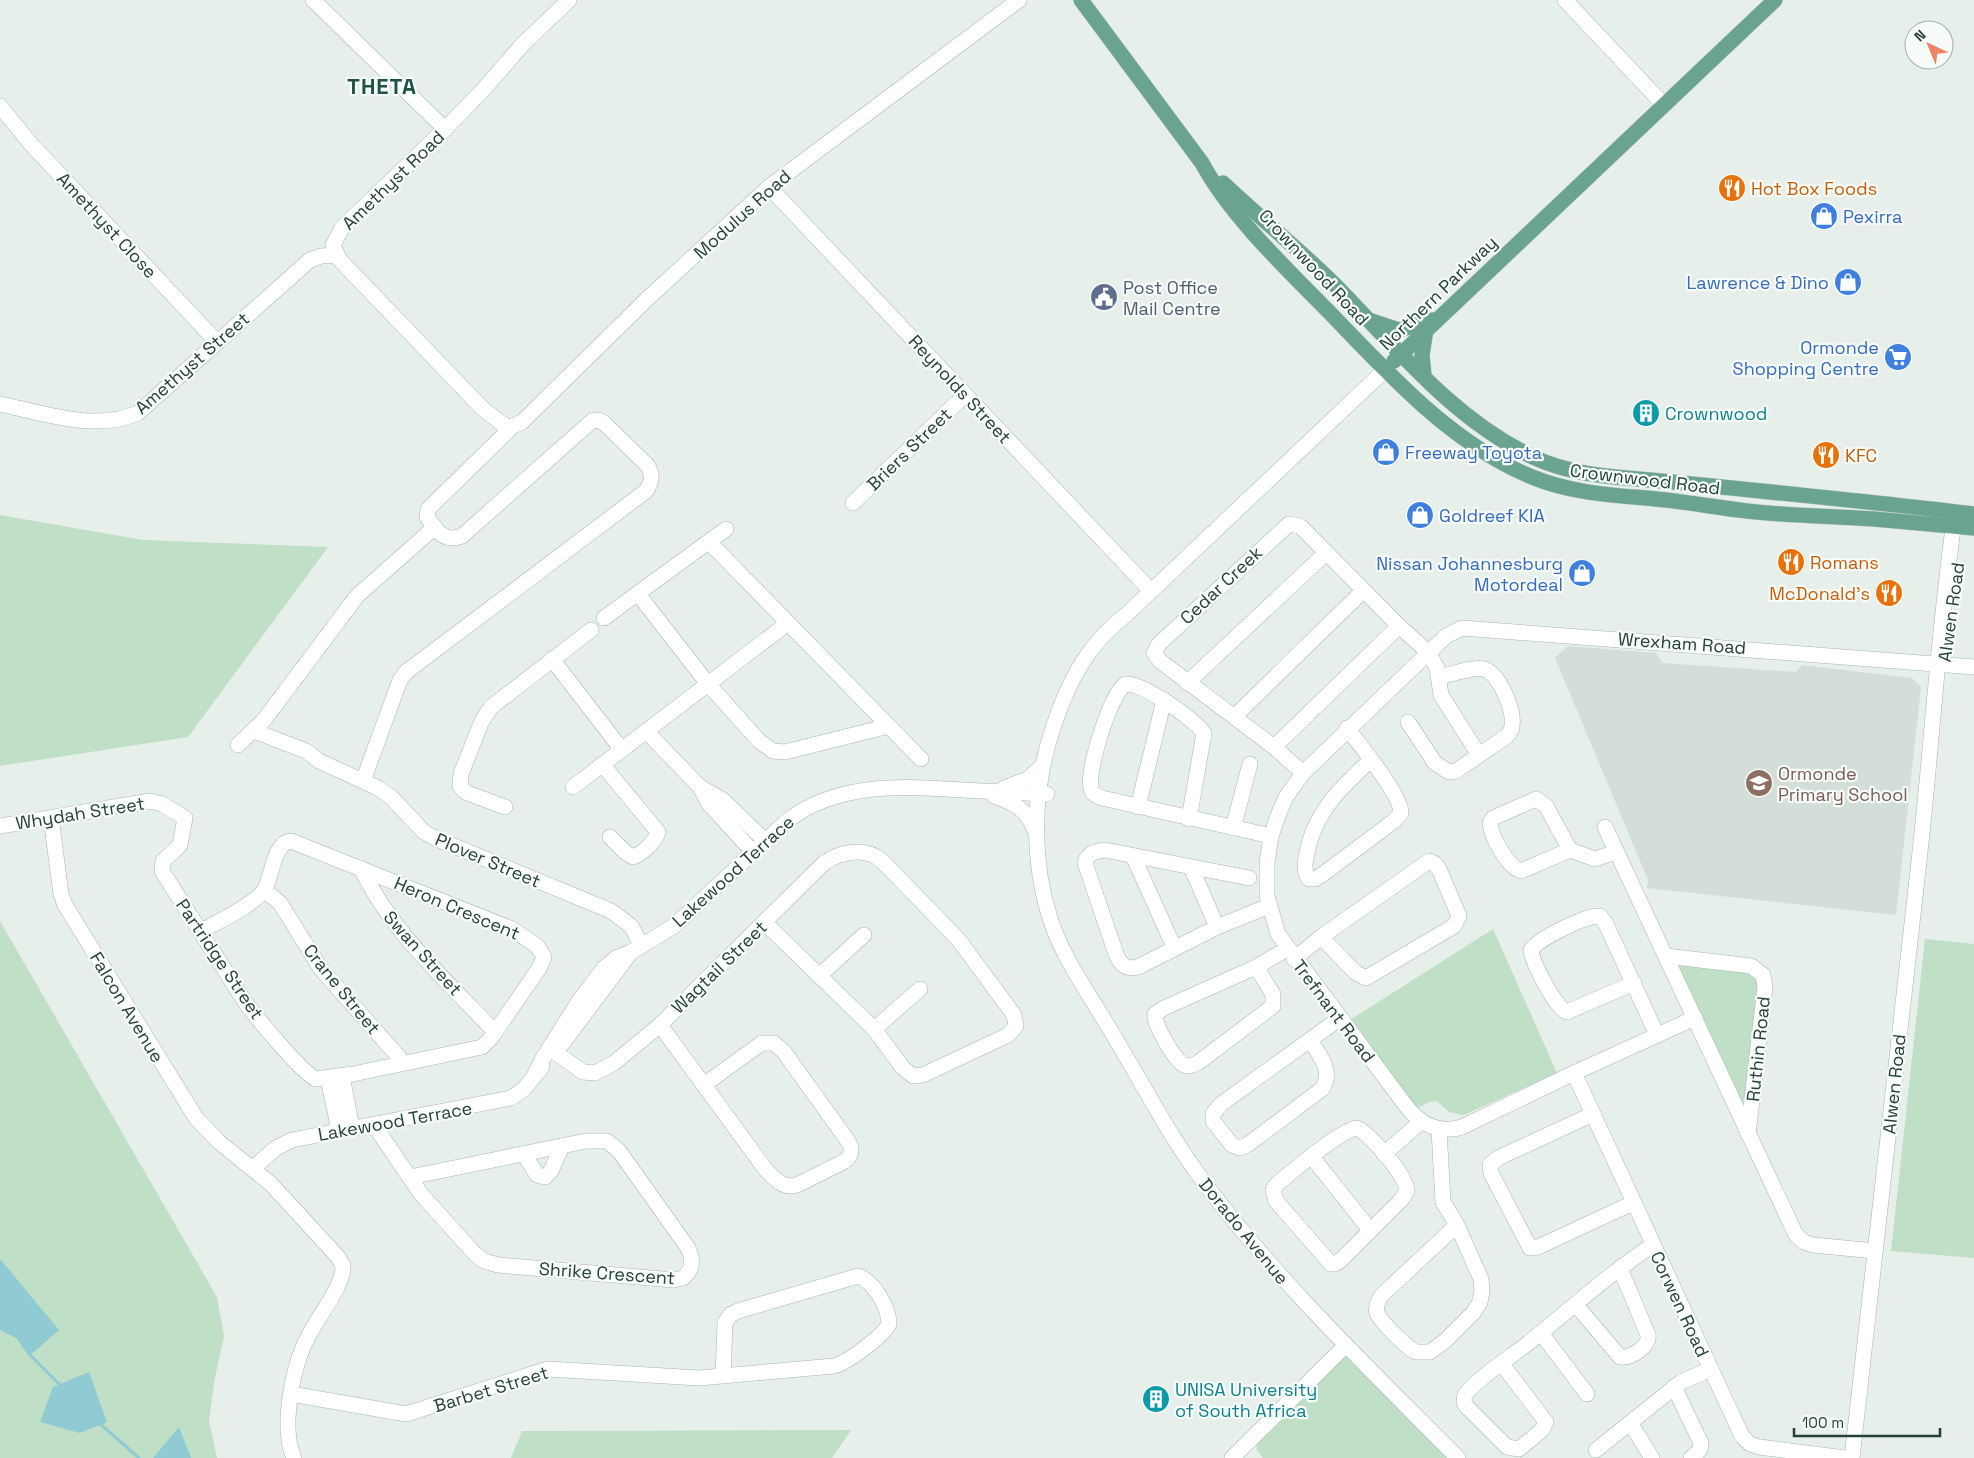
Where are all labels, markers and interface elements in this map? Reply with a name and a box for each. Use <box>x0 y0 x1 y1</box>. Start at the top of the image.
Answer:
north arrow <box>1904 20 1954 70</box>
text: N <box>1910 26 1930 45</box>
district label: THETA <box>347 72 417 100</box>
street label: Amethyst Road <box>337 125 449 235</box>
street label: Modulus Road <box>689 164 795 264</box>
street label: Amethyst Close <box>52 167 162 283</box>
restaurant icon: Hot Box Foods <box>1717 173 1747 203</box>
place label: Hot Box Foods <box>1751 177 1877 200</box>
shop icon: Pexirra <box>1809 201 1839 231</box>
street label: Crownwood Road <box>1254 204 1374 330</box>
place label: Pexirra <box>1843 205 1902 228</box>
street label: Northern Parkway <box>1374 231 1502 355</box>
shop icon: Lawrence & Dino <box>1833 267 1863 297</box>
place label: Lawrence & Dino <box>1686 271 1829 294</box>
place label: Post Office Mail Centre <box>1123 276 1221 320</box>
public building icon: Post Office Mail Centre <box>1089 282 1119 312</box>
street label: Amethyst Street <box>130 307 254 419</box>
street label: Reynolds Street <box>904 330 1016 448</box>
place label: Ormonde Shopping Centre <box>1733 336 1879 380</box>
supermarket icon: Ormonde Shopping Centre <box>1883 342 1913 372</box>
building icon: Crownwood <box>1631 398 1661 428</box>
place label: Crownwood <box>1665 402 1767 425</box>
street label: Briers Street <box>862 403 956 495</box>
shop icon: Freeway Toyota <box>1371 437 1401 467</box>
restaurant icon: KFC <box>1811 440 1841 470</box>
place label: Freeway Toyota <box>1405 441 1542 464</box>
place label: KFC <box>1845 444 1877 467</box>
street label: Crownwood Road <box>1569 458 1721 500</box>
shop icon: Goldreef KIA <box>1405 500 1435 530</box>
place label: Goldreef KIA <box>1439 504 1545 527</box>
street label: Cedar Creek <box>1175 541 1267 629</box>
restaurant icon: Romans <box>1776 547 1806 577</box>
place label: Romans <box>1810 551 1879 574</box>
place label: Nissan Johannesburg Motordeal <box>1376 552 1563 596</box>
shop icon: Nissan Johannesburg Motordeal <box>1567 558 1597 588</box>
street label: Alwen Road <box>1933 561 1969 663</box>
restaurant icon: McDonald's <box>1874 578 1904 608</box>
place label: McDonald's <box>1769 582 1870 605</box>
street label: Wrexham Road <box>1617 627 1747 659</box>
place label: Ormonde Primary School <box>1778 762 1908 806</box>
school or university icon: Ormonde Primary School <box>1744 768 1774 798</box>
street label: Whydah Street <box>14 791 146 835</box>
street label: Lakewood Terrace <box>667 810 799 932</box>
street label: Plover Street <box>432 827 544 893</box>
street label: Heron Crescent <box>391 871 523 945</box>
street label: Partridge Street <box>171 894 269 1024</box>
street label: Swan Street <box>379 906 467 1000</box>
street label: Wagtail Street <box>666 916 772 1018</box>
street label: Crane Street <box>299 939 385 1039</box>
street label: Falcon Avenue <box>85 947 169 1067</box>
street label: Trefnant Road <box>1288 955 1380 1067</box>
street label: Ruthin Road <box>1741 995 1775 1103</box>
street label: Alwen Road <box>1877 1033 1911 1135</box>
street label: Lakewood Terrace <box>316 1096 474 1146</box>
street label: Dorado Avenue <box>1194 1173 1294 1289</box>
street label: Corwen Road <box>1645 1247 1715 1361</box>
street label: Shrike Crescent <box>538 1257 676 1289</box>
street label: Barbet Street <box>431 1361 551 1417</box>
place label: UNISA University of South Africa <box>1175 1378 1317 1422</box>
building icon: UNISA University of South Africa <box>1141 1384 1171 1414</box>
scale bar <box>1794 1406 1940 1438</box>
text: 100 m <box>1802 1413 1844 1432</box>

